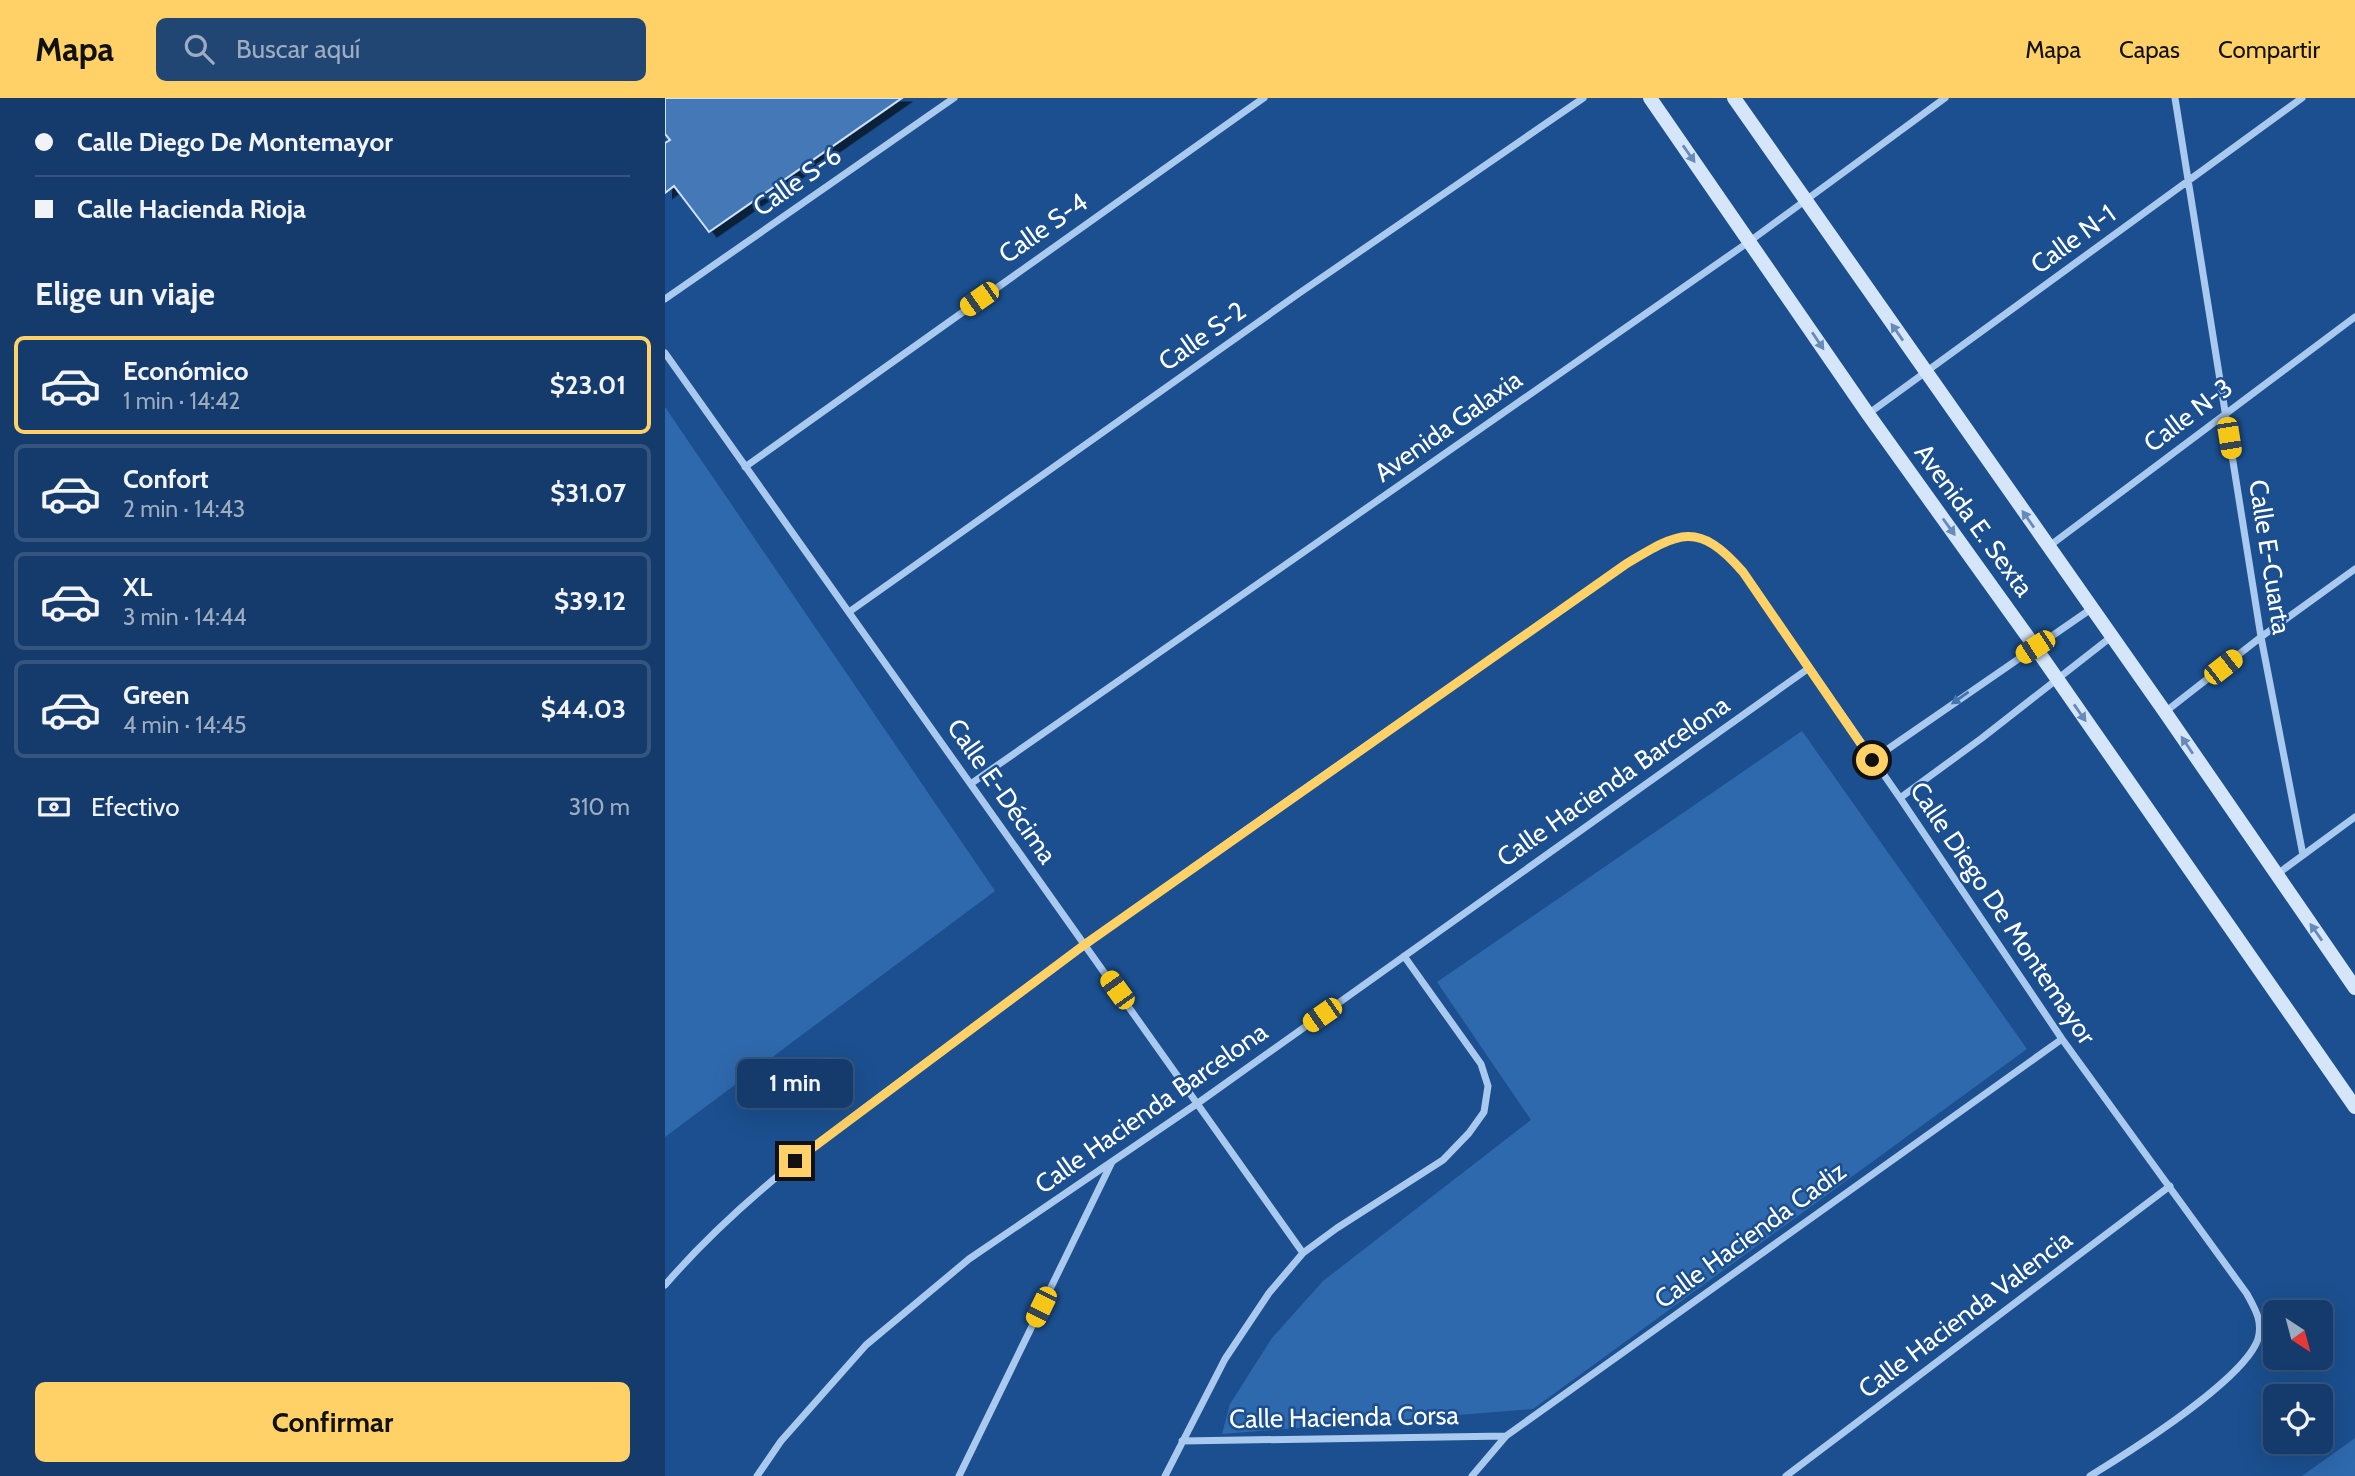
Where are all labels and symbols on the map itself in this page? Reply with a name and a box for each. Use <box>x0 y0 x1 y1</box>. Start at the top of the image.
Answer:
street label: Calle S-6 <box>747 139 847 223</box>
one-way arrow <box>1682 145 1696 163</box>
street label: Calle S-4 <box>992 186 1094 270</box>
street label: Calle N-1 <box>2024 197 2122 281</box>
car <box>956 278 1003 320</box>
street label: Calle S-2 <box>1152 294 1252 378</box>
one-way arrow <box>1891 322 1904 342</box>
one-way arrow <box>1811 332 1825 350</box>
street label: Avenida Galaxia <box>1368 363 1528 489</box>
street label: Calle N-3 <box>2137 371 2239 459</box>
car <box>2216 416 2243 460</box>
street label: Avenida E. Sexta <box>1908 437 2041 603</box>
street label: Calle E-Cuarta <box>2242 477 2298 637</box>
one-way arrow <box>2021 510 2035 528</box>
one-way arrow <box>1942 518 1956 536</box>
car <box>2012 627 2059 667</box>
car <box>2200 646 2247 688</box>
street label: Calle Hacienda Barcelona <box>1491 688 1736 873</box>
one-way arrow <box>1951 691 1969 705</box>
one-way arrow <box>2073 704 2087 722</box>
street label: Calle E-Décima <box>940 712 1064 870</box>
one-way arrow <box>2180 736 2194 754</box>
route start <box>1856 744 1888 776</box>
street label: Calle Diego De Montemayor <box>1903 776 2103 1051</box>
one-way arrow <box>2309 923 2323 941</box>
car <box>1097 967 1138 1013</box>
car <box>1299 994 1346 1036</box>
street label: Calle Hacienda Barcelona <box>1029 1015 1274 1200</box>
callout: 1 min <box>737 1060 853 1108</box>
route end <box>779 1145 811 1177</box>
street label: Calle Hacienda Cadiz <box>1648 1155 1852 1315</box>
street label: Calle Hacienda Valencia <box>1852 1223 2079 1405</box>
car <box>1023 1284 1060 1330</box>
north arrow <box>2263 1300 2333 1370</box>
street label: Calle Hacienda Corsa <box>1229 1399 1460 1435</box>

